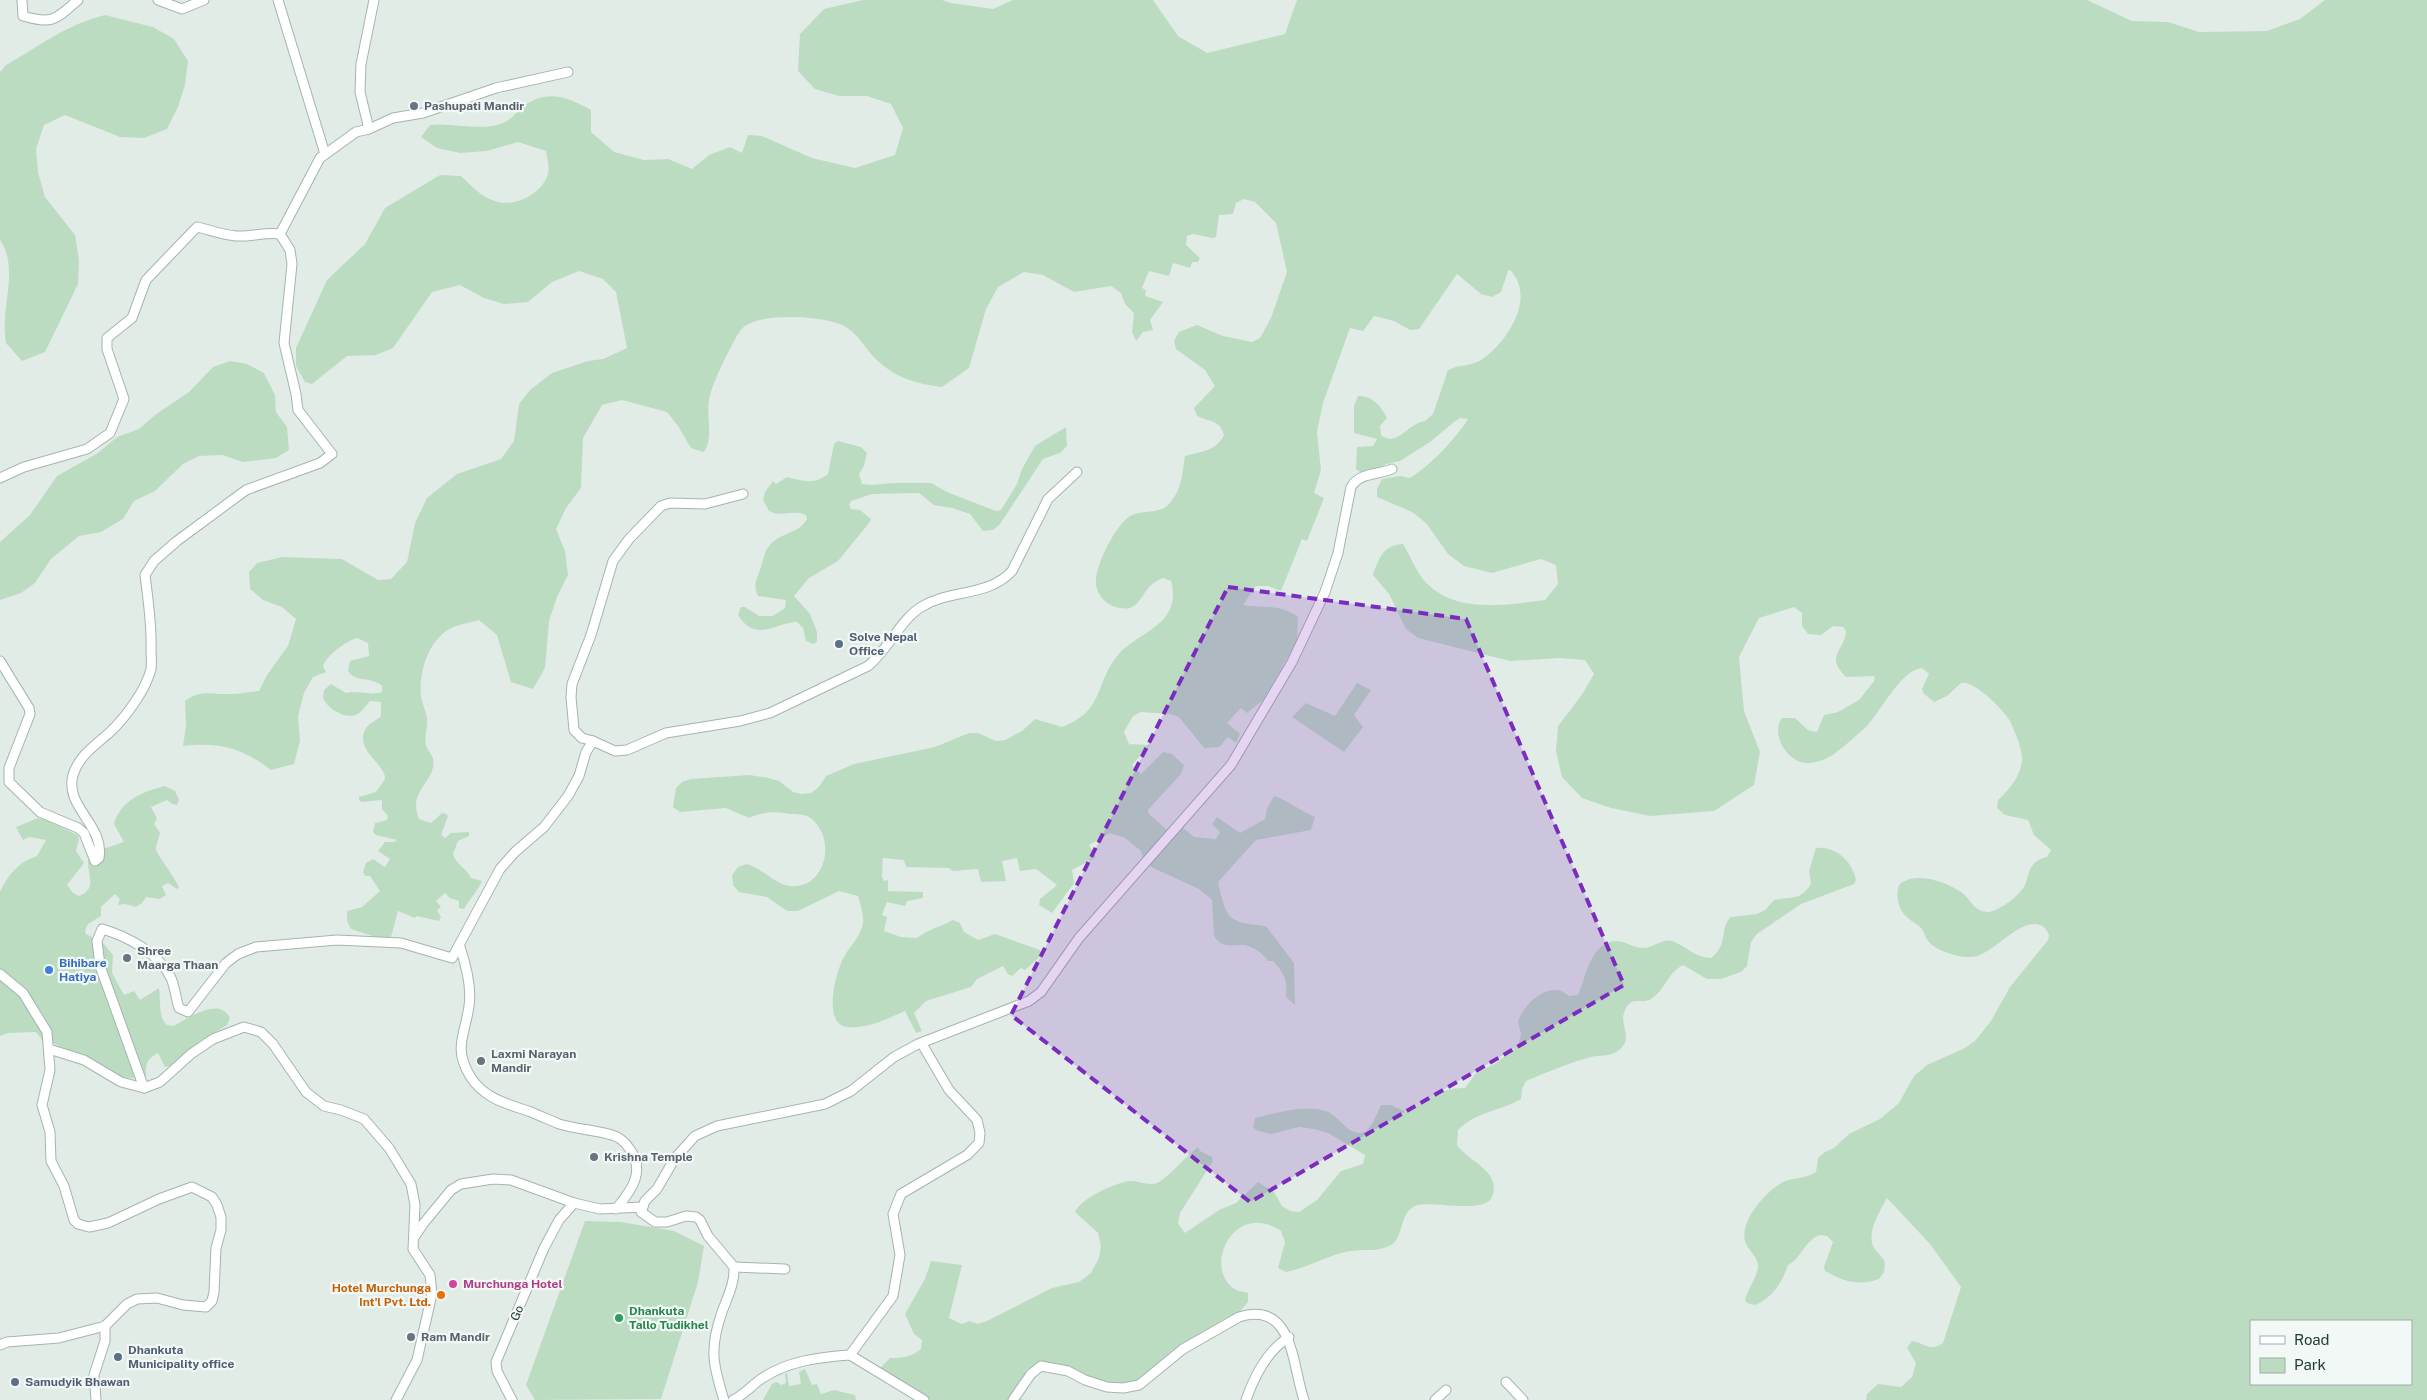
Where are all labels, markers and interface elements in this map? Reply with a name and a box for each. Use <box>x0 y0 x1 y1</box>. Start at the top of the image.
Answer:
place label: Pashupati Mandir <box>424 99 524 113</box>
marker: Pashupati Mandir <box>408 100 420 112</box>
place label: Solve Nepal Office <box>849 630 918 658</box>
marker: Solve Nepal Office <box>833 638 845 650</box>
place label: Shree Maarga Thaan <box>137 944 218 972</box>
marker: Shree Maarga Thaan <box>121 952 133 964</box>
place label: Bihibare Hatiya <box>59 956 107 984</box>
marker: Bihibare Hatiya <box>43 964 55 976</box>
place label: Laxmi Narayan Mandir <box>491 1047 576 1075</box>
marker: Laxmi Narayan Mandir <box>475 1055 487 1067</box>
place label: Krishna Temple <box>604 1150 693 1164</box>
marker: Krishna Temple <box>588 1151 600 1163</box>
place label: Murchunga Hotel <box>463 1277 562 1291</box>
marker: Murchunga Hotel <box>447 1278 459 1290</box>
place label: Hotel Murchunga Int'l Pvt. Ltd. <box>332 1281 431 1309</box>
marker: Hotel Murchunga Int'l Pvt. Ltd. <box>435 1289 447 1301</box>
street label: Go <box>508 1303 527 1323</box>
place label: Dhankuta Tallo Tudikhel <box>629 1304 709 1332</box>
marker: Dhankuta Tallo Tudikhel <box>613 1312 625 1324</box>
legend <box>2250 1320 2412 1385</box>
place label: Ram Mandir <box>421 1330 490 1344</box>
marker: Ram Mandir <box>405 1331 417 1343</box>
text: Road <box>2294 1331 2330 1348</box>
place label: Dhankuta Municipality office <box>128 1343 235 1371</box>
marker: Dhankuta Municipality office <box>112 1351 124 1363</box>
text: Park <box>2294 1356 2326 1373</box>
place label: Samudyik Bhawan <box>25 1375 130 1389</box>
marker: Samudyik Bhawan <box>9 1376 21 1388</box>

